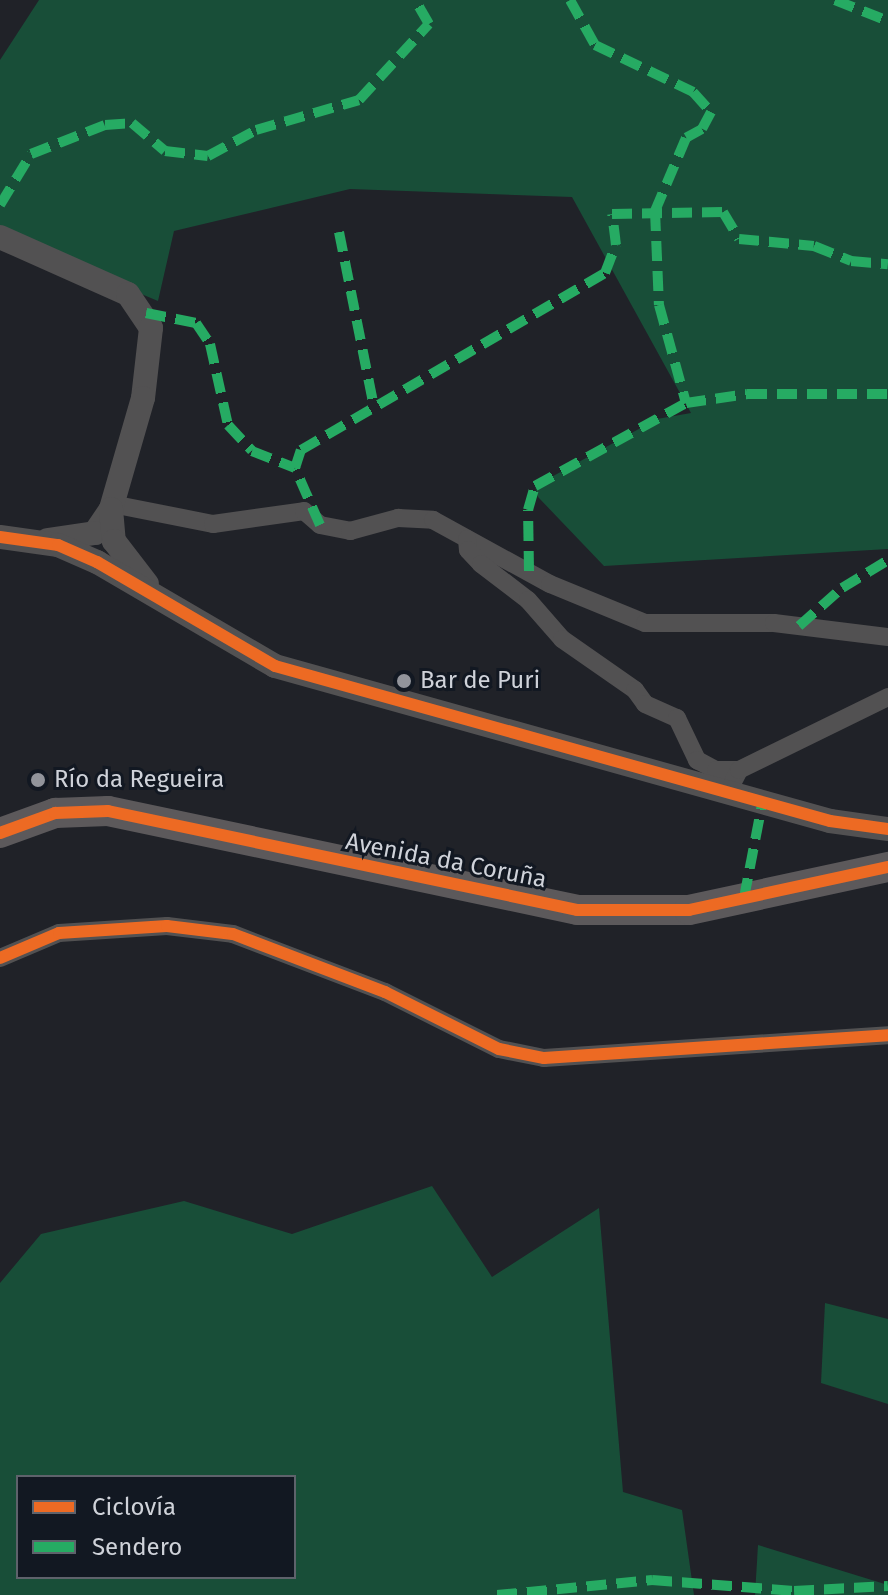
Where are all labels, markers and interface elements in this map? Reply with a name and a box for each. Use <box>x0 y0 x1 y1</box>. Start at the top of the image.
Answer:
place label: Bar de Puri <box>420 667 540 695</box>
marker: Bar de Puri <box>395 672 413 690</box>
place label: Río da Regueira <box>54 766 224 794</box>
marker: Río da Regueira <box>29 771 47 789</box>
street label: Avenida da Coruña <box>343 827 549 895</box>
legend <box>16 1475 296 1579</box>
text: Ciclovía <box>92 1493 176 1521</box>
text: Sendero <box>92 1533 182 1561</box>

